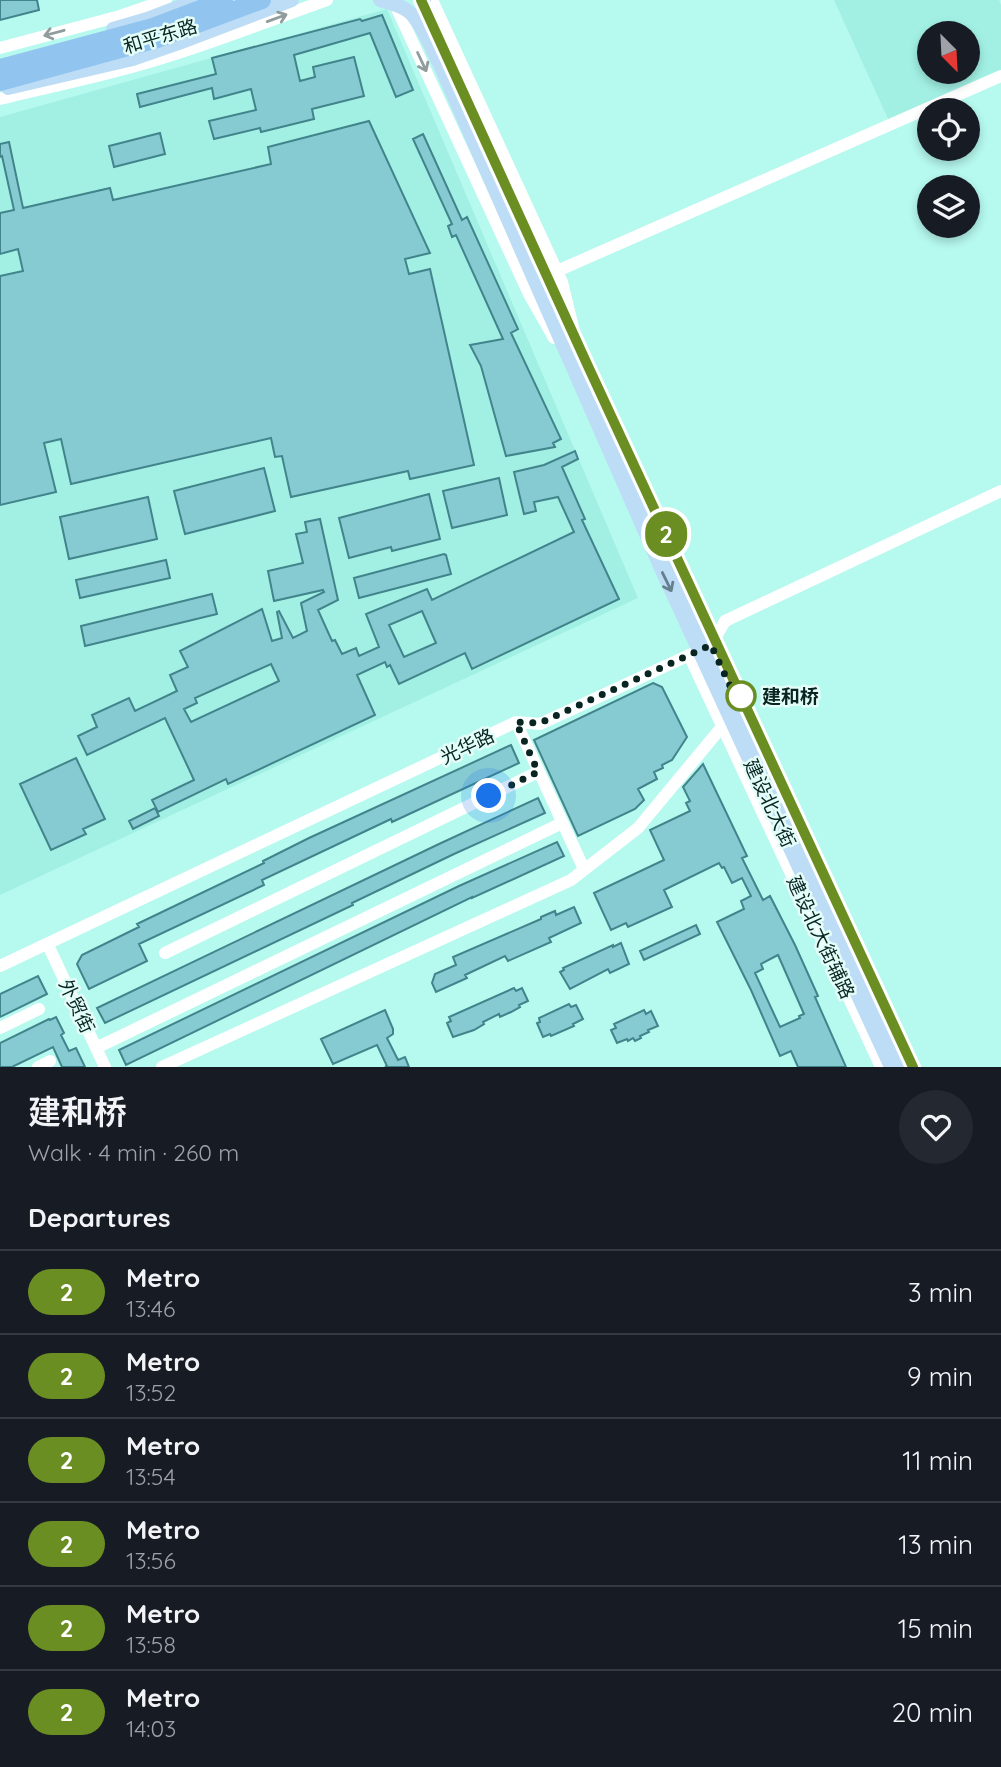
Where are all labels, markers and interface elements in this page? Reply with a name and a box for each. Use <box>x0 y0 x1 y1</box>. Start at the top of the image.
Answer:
one-way arrow <box>265 11 287 24</box>
street label: 和平东路 <box>120 13 200 59</box>
north arrow <box>917 21 980 84</box>
map controls <box>917 21 980 238</box>
one-way arrow <box>43 27 66 40</box>
one-way arrow <box>415 51 429 72</box>
button: locate <box>917 98 980 161</box>
button: layers <box>917 175 980 238</box>
line badge: 2 <box>643 511 689 557</box>
text: 2 <box>659 519 673 549</box>
one-way arrow <box>661 571 674 592</box>
marker: 建和桥 <box>726 681 756 711</box>
place label: 建和桥 <box>762 684 819 708</box>
street label: 光华路 <box>436 723 498 769</box>
street label: 建设北大街 <box>739 755 801 851</box>
your location <box>471 778 506 813</box>
street label: 建设北大街辅路 <box>782 872 860 1002</box>
street label: 外贸街 <box>54 975 100 1037</box>
button: heart <box>899 1090 973 1164</box>
text: 建和桥 <box>28 1091 127 1132</box>
text: Walk · 4 min · 260 m <box>28 1138 239 1167</box>
text: Departures <box>28 1201 171 1234</box>
text: Metro <box>126 1261 200 1294</box>
text: 3 min <box>908 1276 973 1309</box>
text: 2 <box>60 1277 73 1307</box>
text: 13:46 <box>126 1294 175 1323</box>
text: Metro <box>126 1345 200 1378</box>
text: 9 min <box>907 1360 973 1393</box>
text: 2 <box>60 1361 73 1391</box>
text: 13:52 <box>126 1378 176 1407</box>
text: Metro <box>126 1429 200 1462</box>
text: 11 min <box>902 1444 973 1477</box>
text: 2 <box>60 1445 73 1475</box>
text: 13:54 <box>126 1462 176 1491</box>
text: Metro <box>126 1513 200 1546</box>
text: 13 min <box>898 1528 973 1561</box>
text: 2 <box>60 1529 73 1559</box>
text: 13:56 <box>126 1546 176 1575</box>
text: Metro <box>126 1597 200 1630</box>
text: 15 min <box>898 1612 973 1645</box>
text: 2 <box>60 1613 73 1643</box>
text: 13:58 <box>126 1630 176 1659</box>
text: Metro <box>126 1681 200 1714</box>
text: 20 min <box>892 1696 973 1729</box>
text: 2 <box>60 1697 73 1727</box>
text: 14:03 <box>126 1714 176 1743</box>

